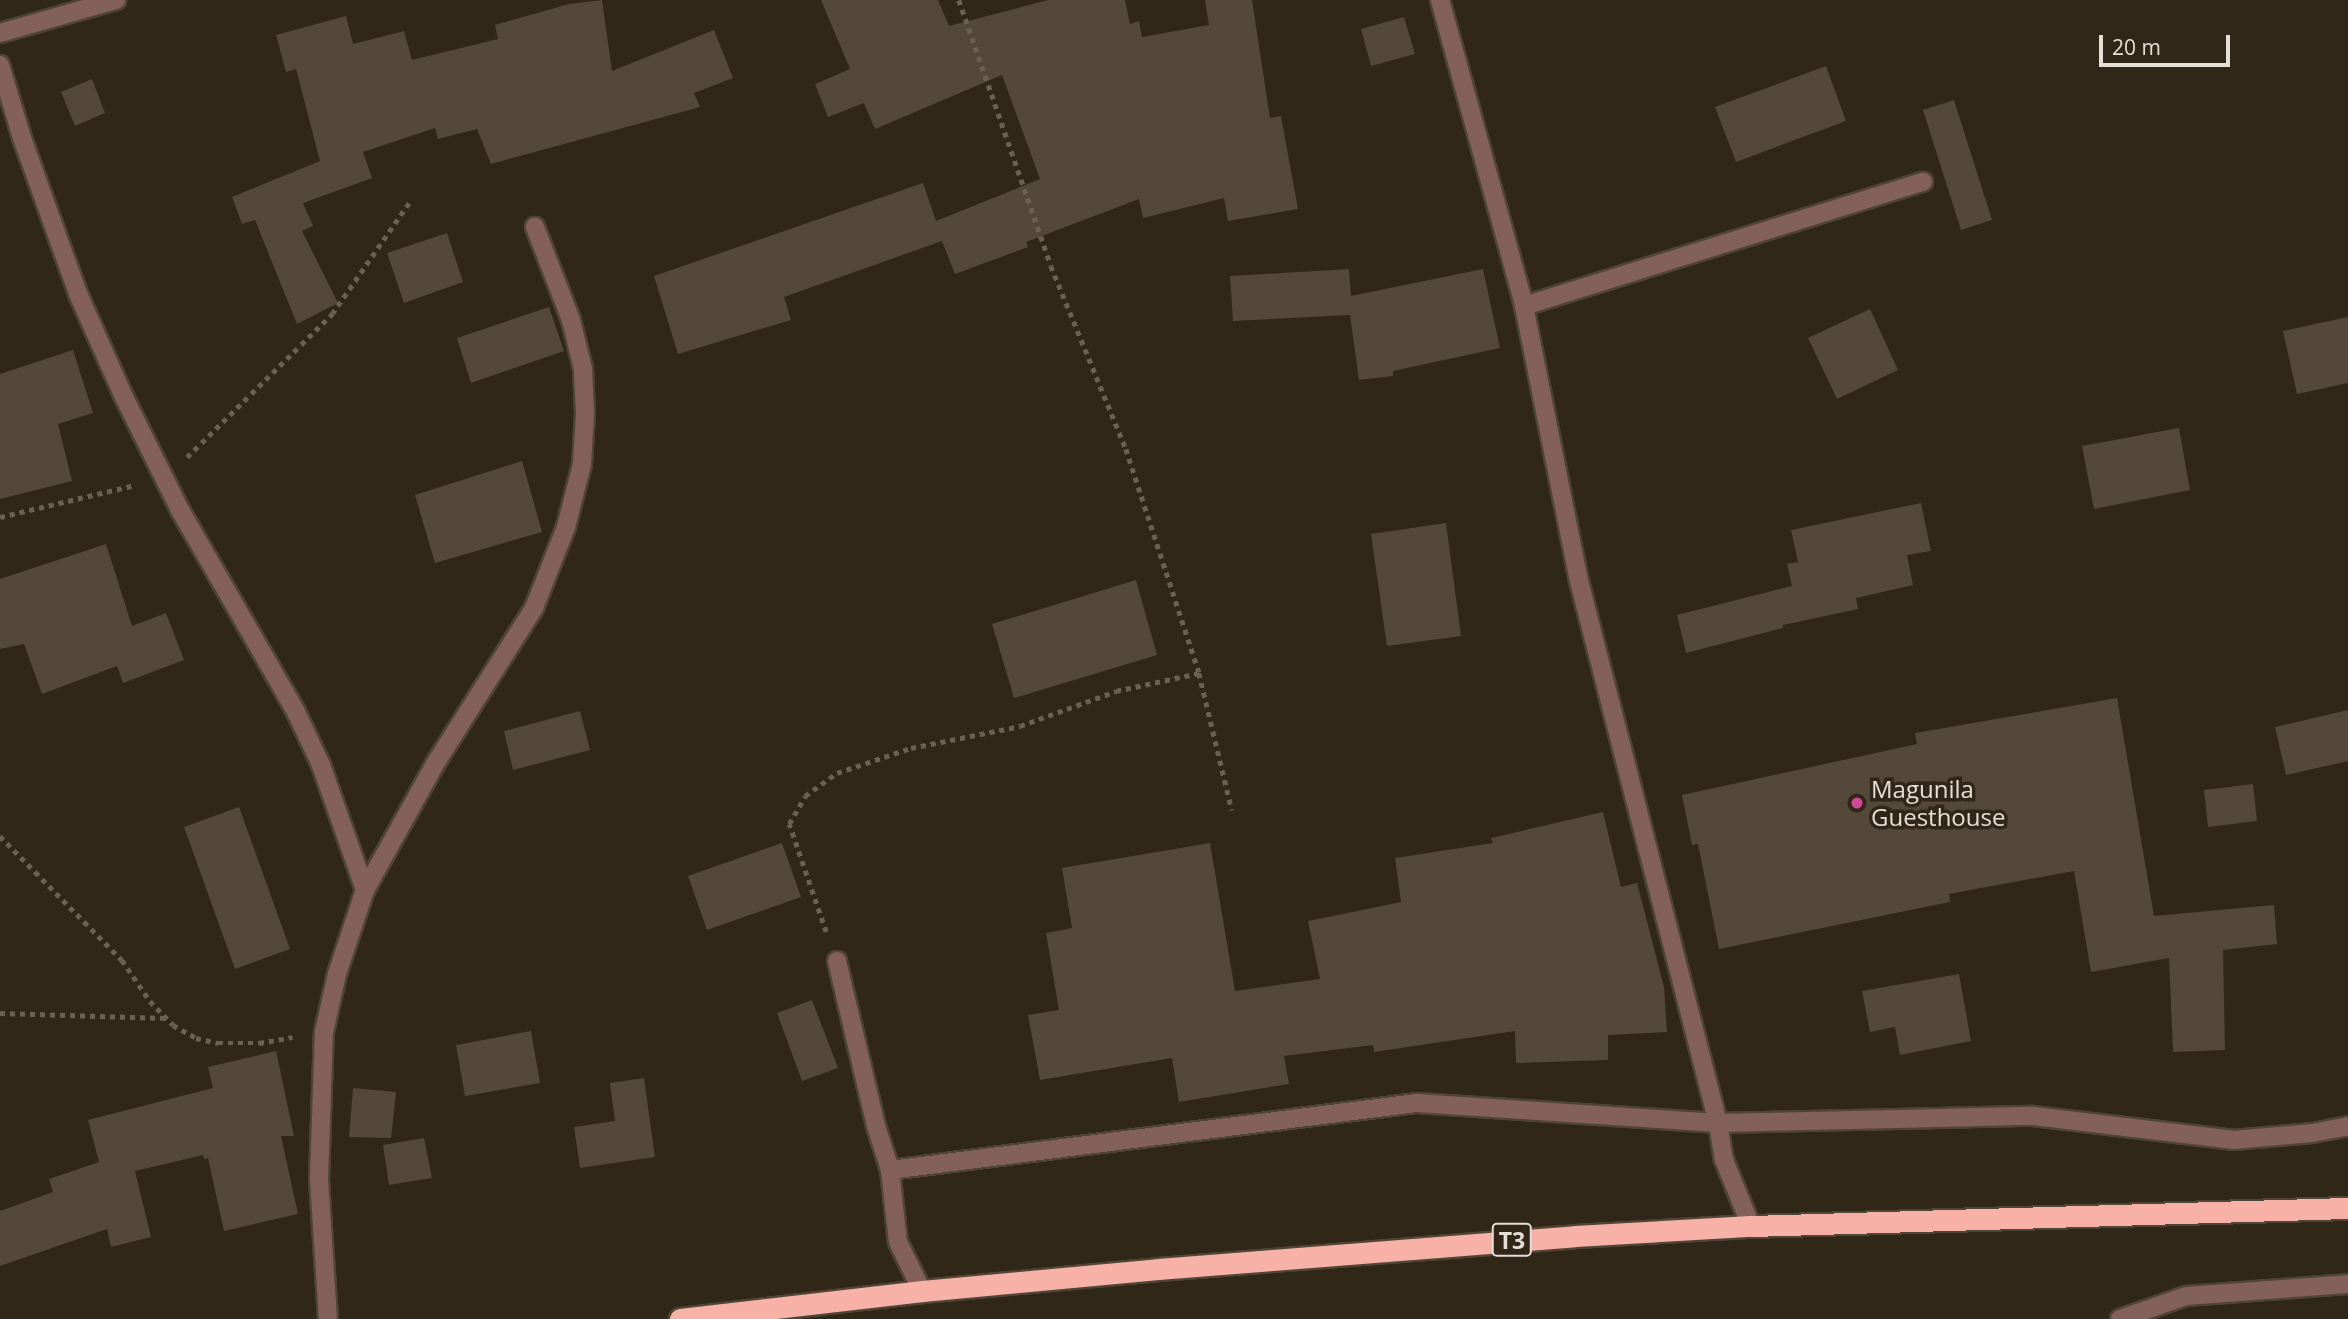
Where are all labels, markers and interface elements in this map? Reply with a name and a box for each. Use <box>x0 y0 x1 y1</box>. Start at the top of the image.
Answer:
scale bar <box>2103 21 2234 65</box>
text: 20 m <box>2112 33 2161 61</box>
place label: Magunila Guesthouse <box>1871 775 2005 831</box>
marker: Magunila Guesthouse <box>1849 795 1865 811</box>
road number: T3 <box>1491 1220 1533 1260</box>

